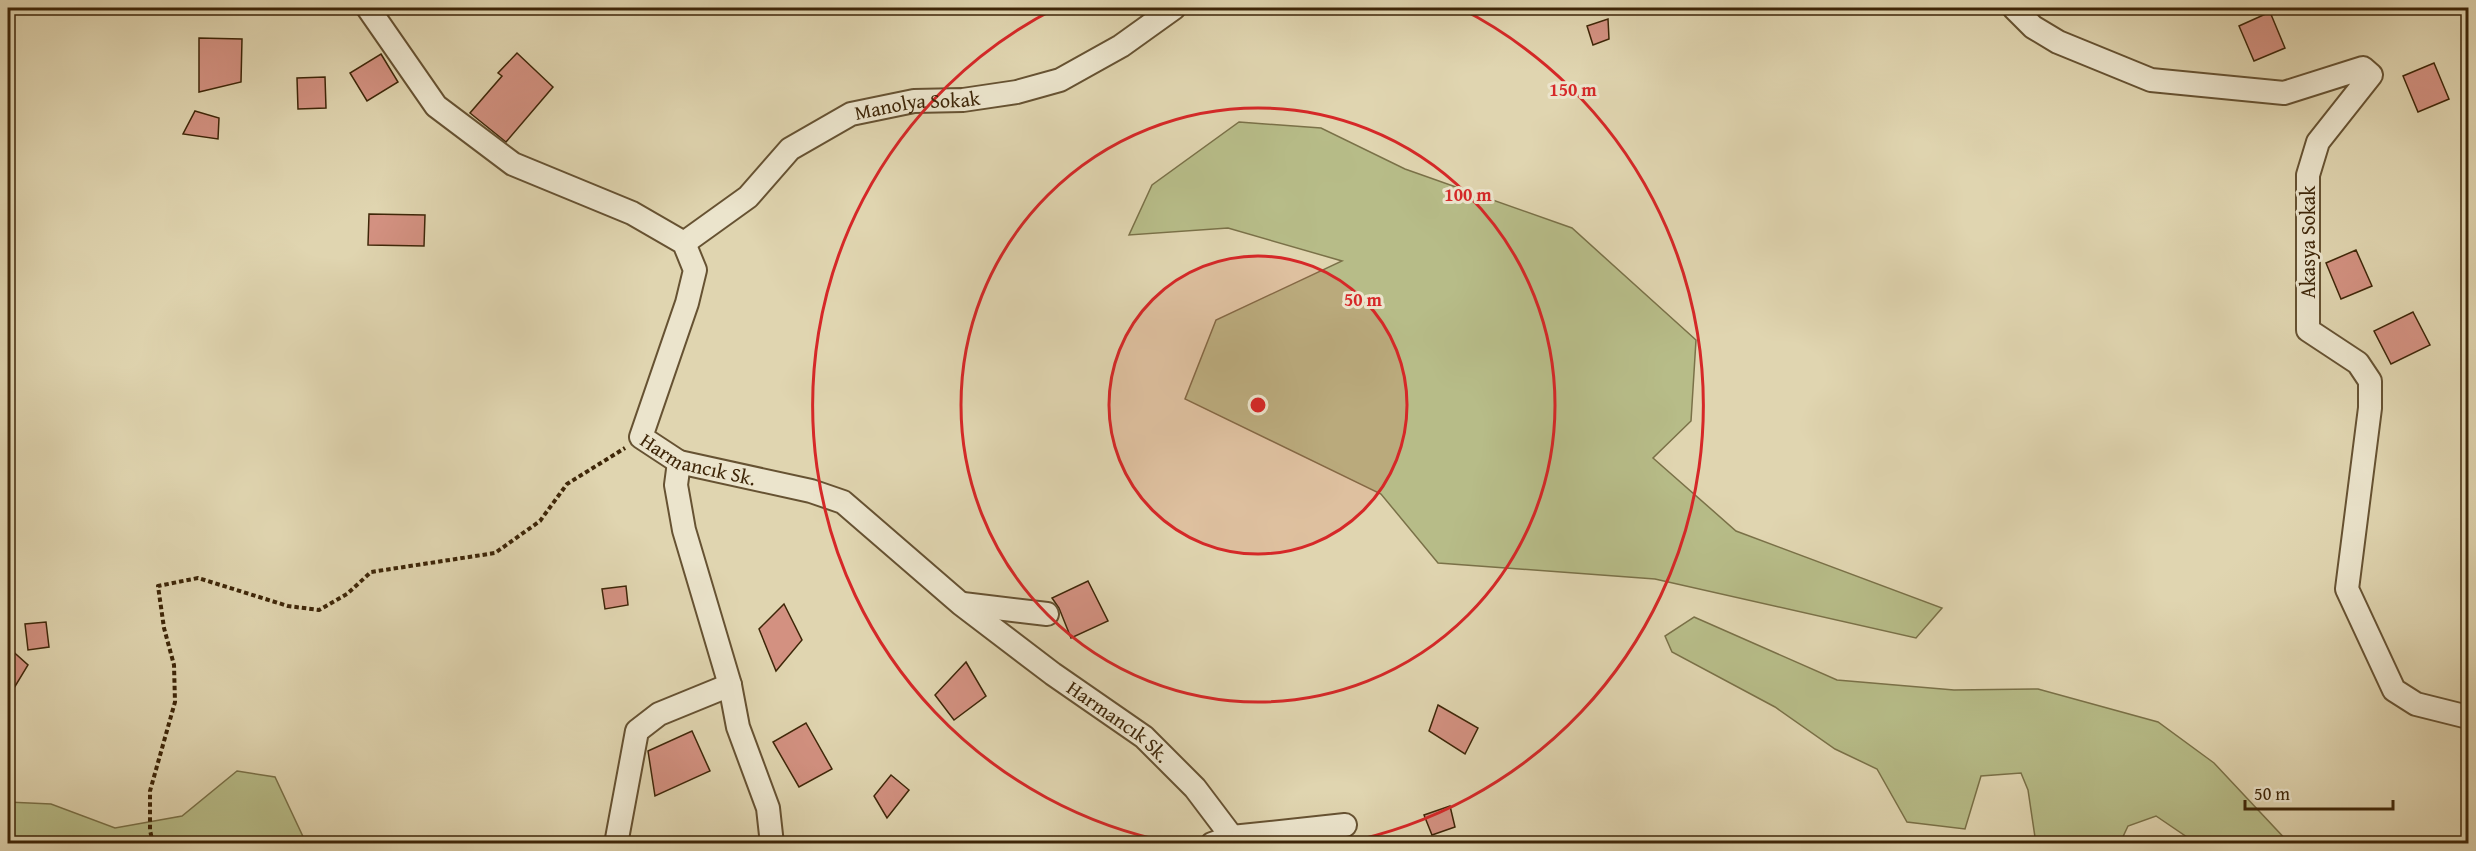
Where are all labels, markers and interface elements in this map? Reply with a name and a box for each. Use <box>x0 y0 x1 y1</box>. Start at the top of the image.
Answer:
text: 150 m <box>1549 76 1597 103</box>
street label: Manolya Sokak <box>852 83 983 127</box>
text: 100 m <box>1444 181 1492 208</box>
street label: Akasya Sokak <box>2293 185 2322 298</box>
text: 50 m <box>1344 286 1383 313</box>
centre of rings <box>1248 395 1268 415</box>
street label: Harmancık Sk. <box>635 425 759 492</box>
street label: Harmancık Sk. <box>1061 673 1177 769</box>
scale bar <box>2245 773 2394 811</box>
text: 50 m <box>2254 780 2290 807</box>

